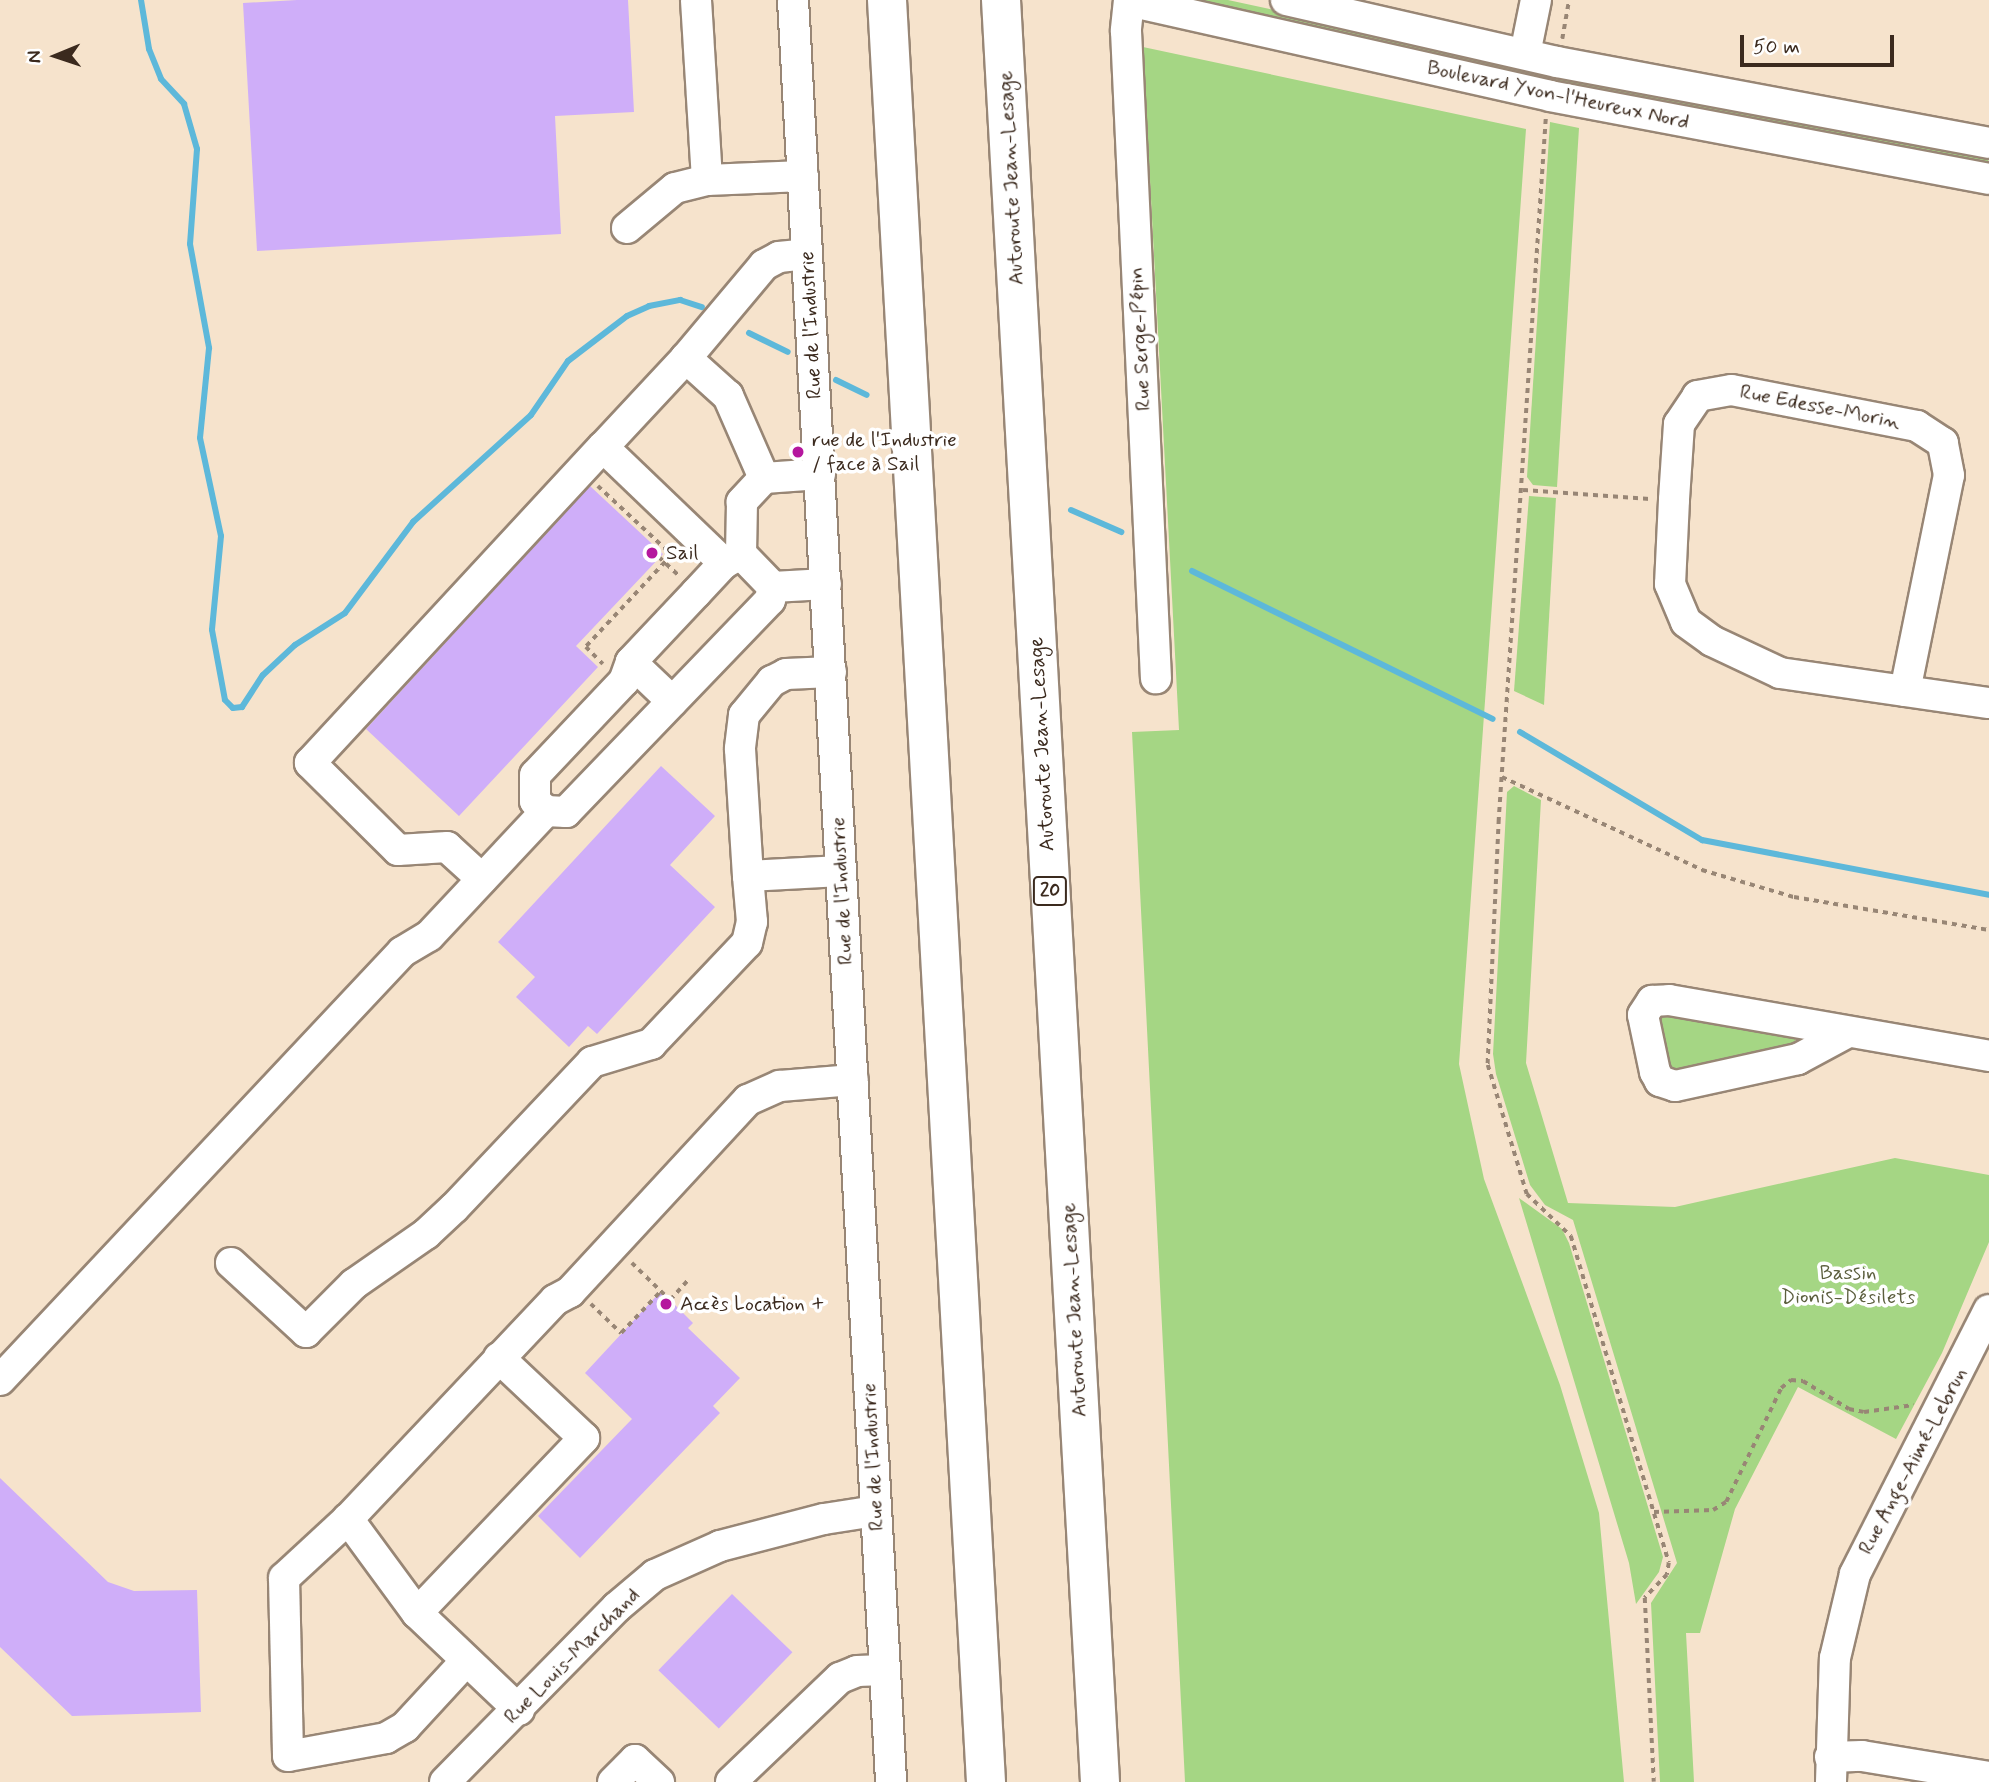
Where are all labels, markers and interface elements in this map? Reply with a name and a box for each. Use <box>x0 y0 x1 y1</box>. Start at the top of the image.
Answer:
north arrow <box>21 21 91 91</box>
scale bar <box>1744 21 1898 65</box>
text: 50 m <box>1753 33 1800 61</box>
text: N <box>22 50 47 64</box>
street label: Boulevard Yvon-l'Heureux Nord <box>1421 54 1695 136</box>
street label: Autoroute Jean-Lesage <box>993 72 1029 284</box>
street label: Rue de l'Industrie <box>795 250 827 400</box>
street label: Rue Serge-Pépin <box>1124 267 1156 411</box>
street label: Rue Edesse-Morin <box>1738 379 1902 435</box>
place label: rue de l'Industrie / face à Sail <box>812 427 957 477</box>
marker: rue de l'Industrie / face à Sail <box>790 444 806 460</box>
place label: Sail <box>666 540 698 566</box>
marker: Sail <box>644 545 660 561</box>
street label: Autoroute Jean-Lesage <box>1024 638 1060 850</box>
street label: Rue de l'Industrie <box>826 816 858 966</box>
road number: 20 <box>1032 876 1068 906</box>
street label: Autoroute Jean-Lesage <box>1056 1204 1092 1416</box>
park label: Bassin Dionis-Désilets <box>1781 1260 1915 1310</box>
place label: Accès Location + <box>680 1291 828 1317</box>
marker: Accès Location + <box>658 1296 674 1312</box>
street label: Rue Ange-Aimé-Lebrun <box>1853 1364 1973 1558</box>
street label: Rue de l'Industrie <box>857 1382 889 1532</box>
street label: Rue Louis-Marchand <box>499 1583 645 1729</box>

